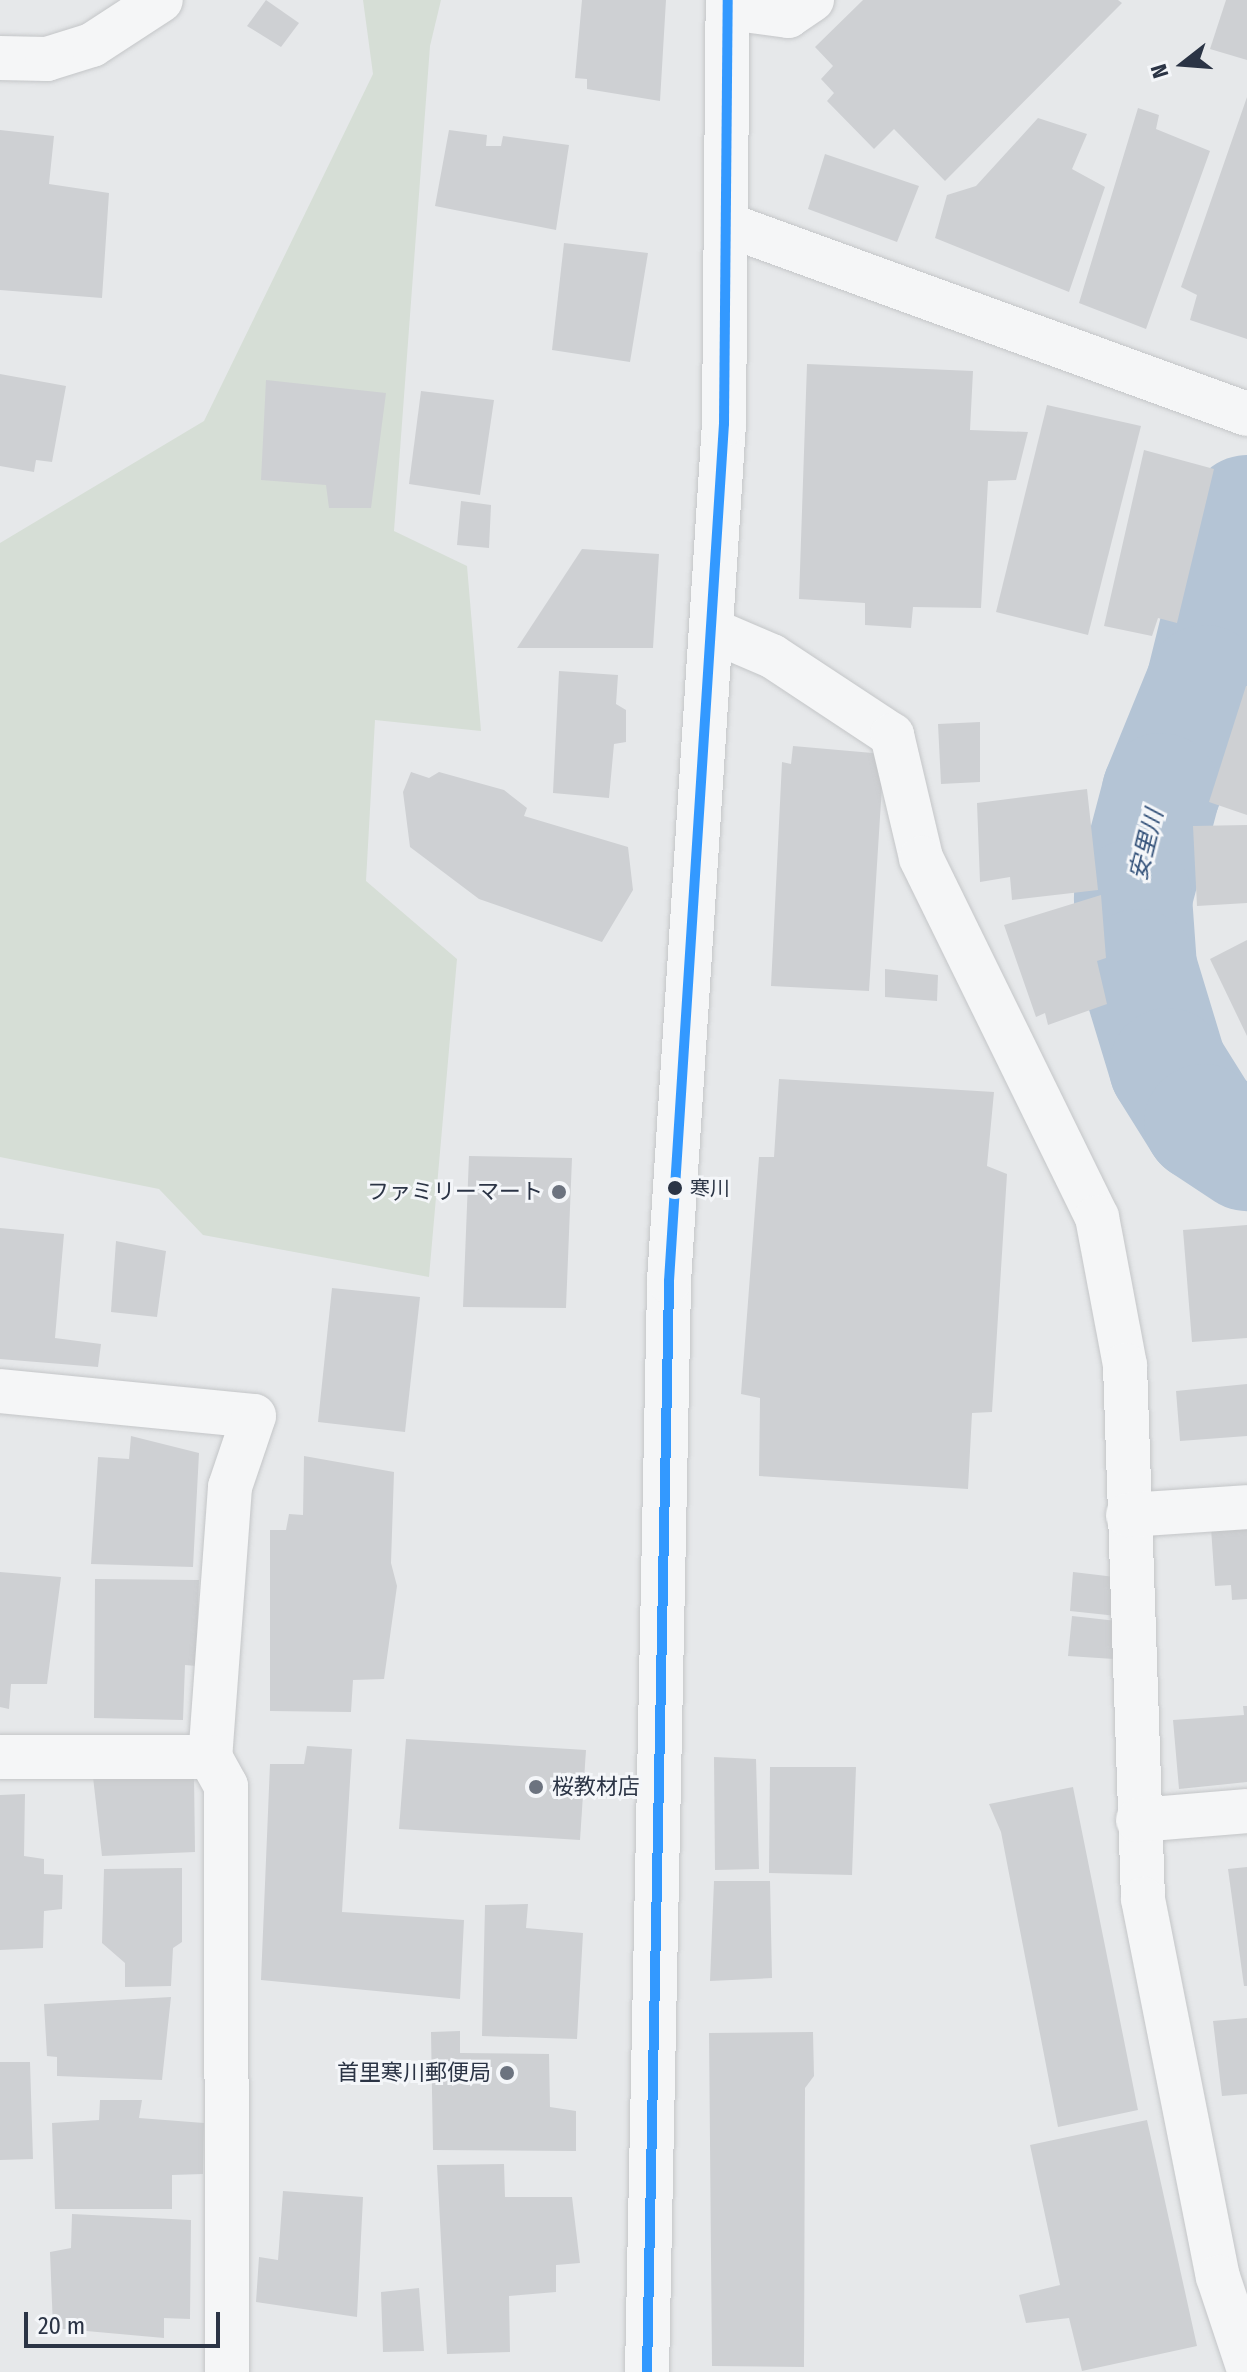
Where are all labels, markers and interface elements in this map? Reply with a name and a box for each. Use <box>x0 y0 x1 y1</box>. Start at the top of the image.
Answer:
north arrow <box>1143 24 1223 104</box>
text: N <box>1145 61 1174 81</box>
water label: 安里川 <box>1124 807 1170 883</box>
place label: 寒川 <box>690 1176 730 1200</box>
place label: ファミリーマート <box>367 1179 543 1205</box>
marker: 寒川 <box>667 1180 683 1196</box>
marker: ファミリーマート <box>550 1183 568 1201</box>
place label: 桜教材店 <box>552 1774 640 1800</box>
marker: 桜教材店 <box>527 1778 545 1796</box>
place label: 首里寒川郵便局 <box>337 2060 491 2086</box>
marker: 首里寒川郵便局 <box>498 2064 516 2082</box>
scale bar <box>28 2296 224 2346</box>
text: 20 m <box>38 2312 85 2340</box>

